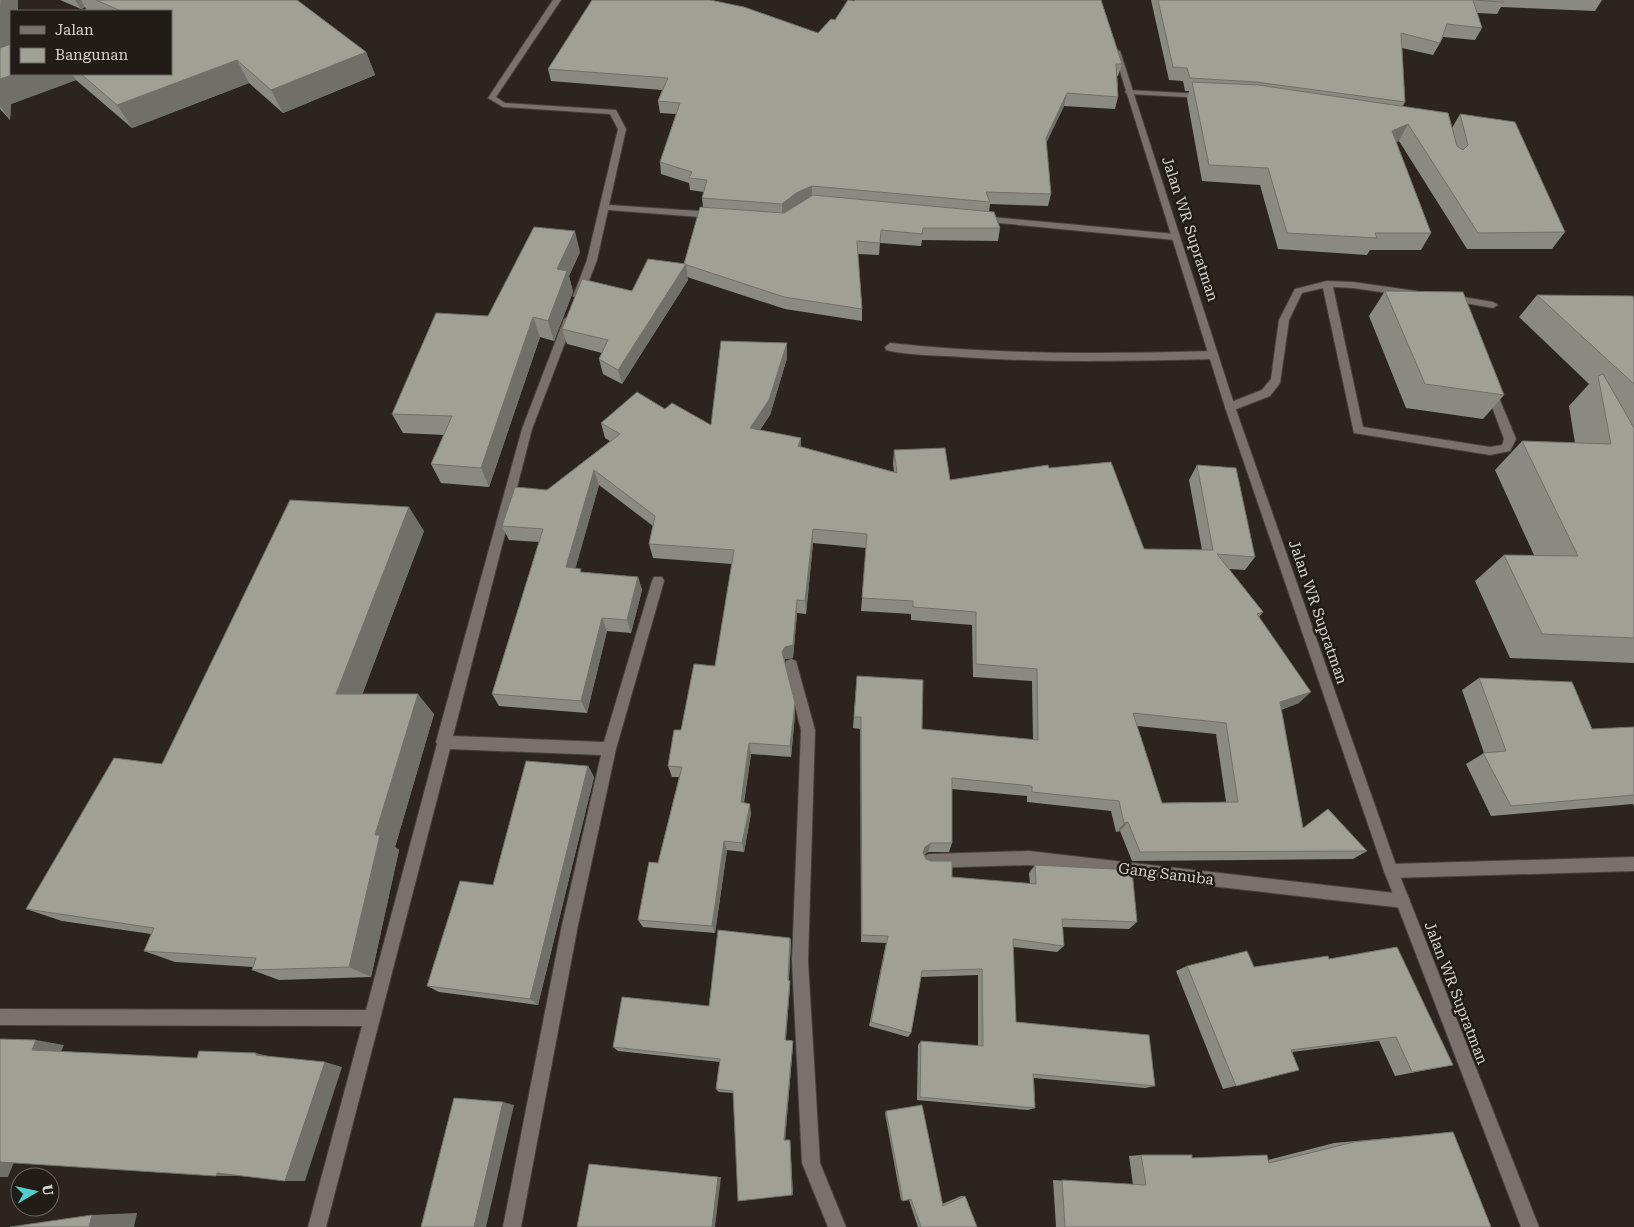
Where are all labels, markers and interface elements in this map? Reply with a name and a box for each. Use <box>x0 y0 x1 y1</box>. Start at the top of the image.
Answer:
legend <box>10 10 172 75</box>
text: Jalan <box>55 21 94 39</box>
text: Bangunan <box>55 46 128 64</box>
street label: Jalan WR Supratman <box>1158 154 1222 304</box>
street label: Jalan WR Supratman <box>1285 537 1351 687</box>
street label: Gang Sanuba <box>1117 859 1215 889</box>
street label: Jalan WR Supratman <box>1420 919 1492 1067</box>
north arrow <box>10 1167 60 1217</box>
text: U <box>39 1183 57 1197</box>

